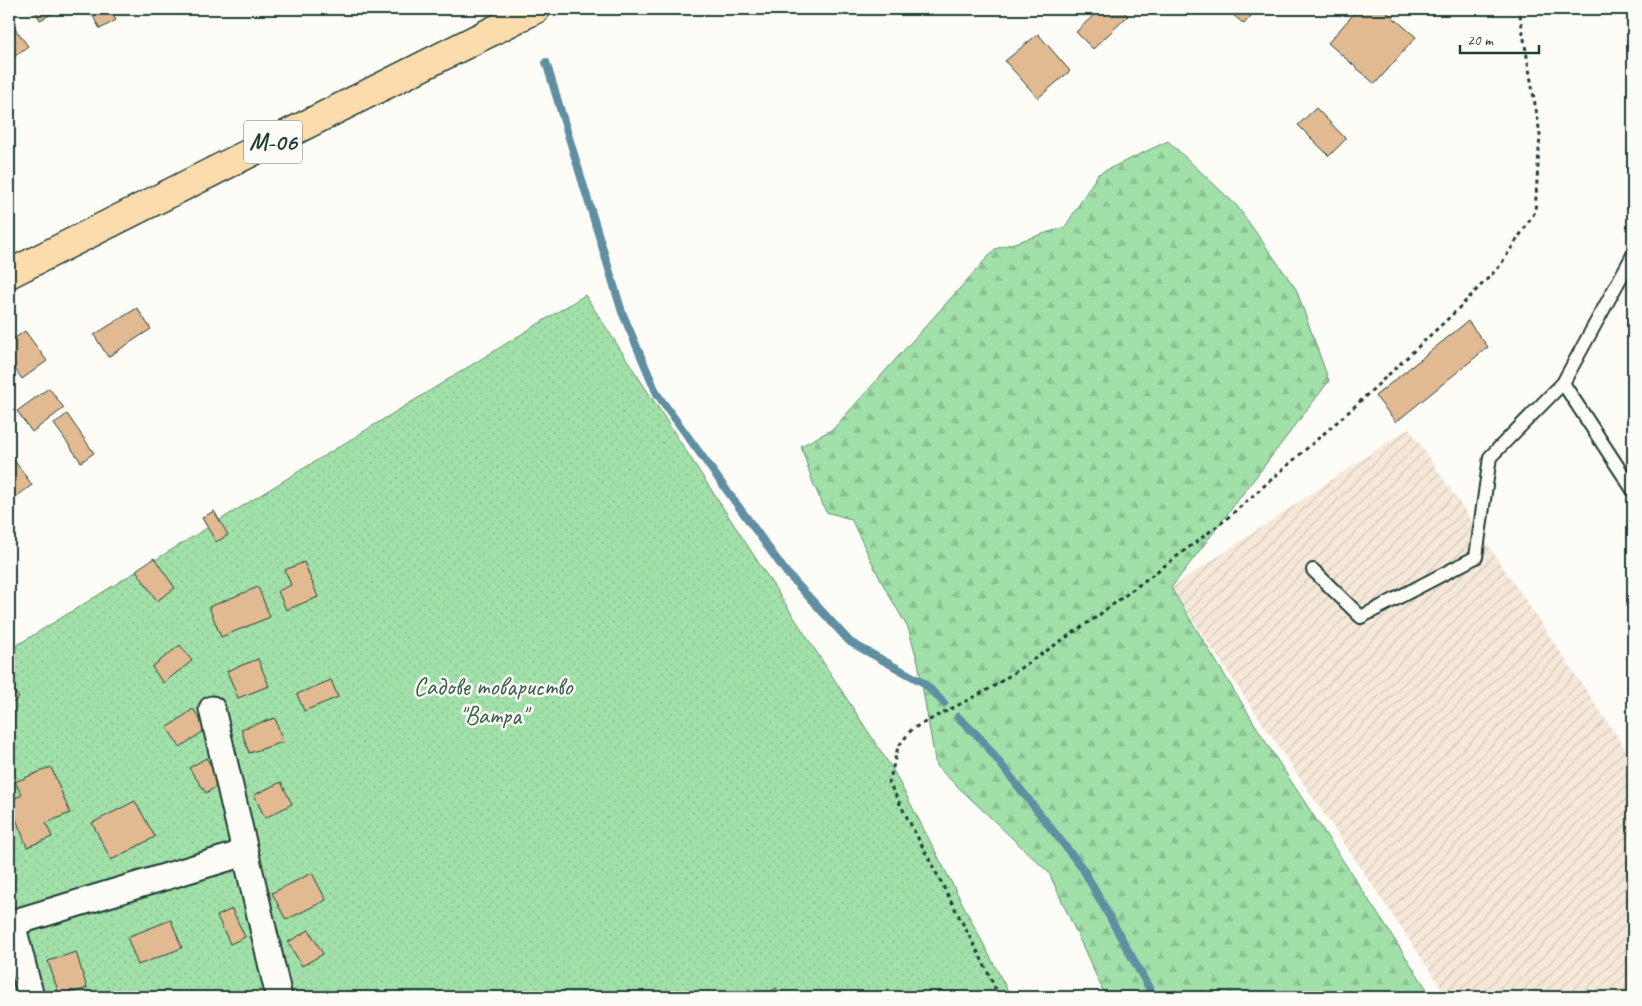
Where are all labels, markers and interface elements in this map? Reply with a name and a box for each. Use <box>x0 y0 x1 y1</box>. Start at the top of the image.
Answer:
scale bar <box>1460 22 1538 54</box>
text: 20 m <box>1467 31 1494 50</box>
road number: М-06 <box>244 120 302 163</box>
park label: Садове товариство "Ватра" <box>414 671 574 732</box>

